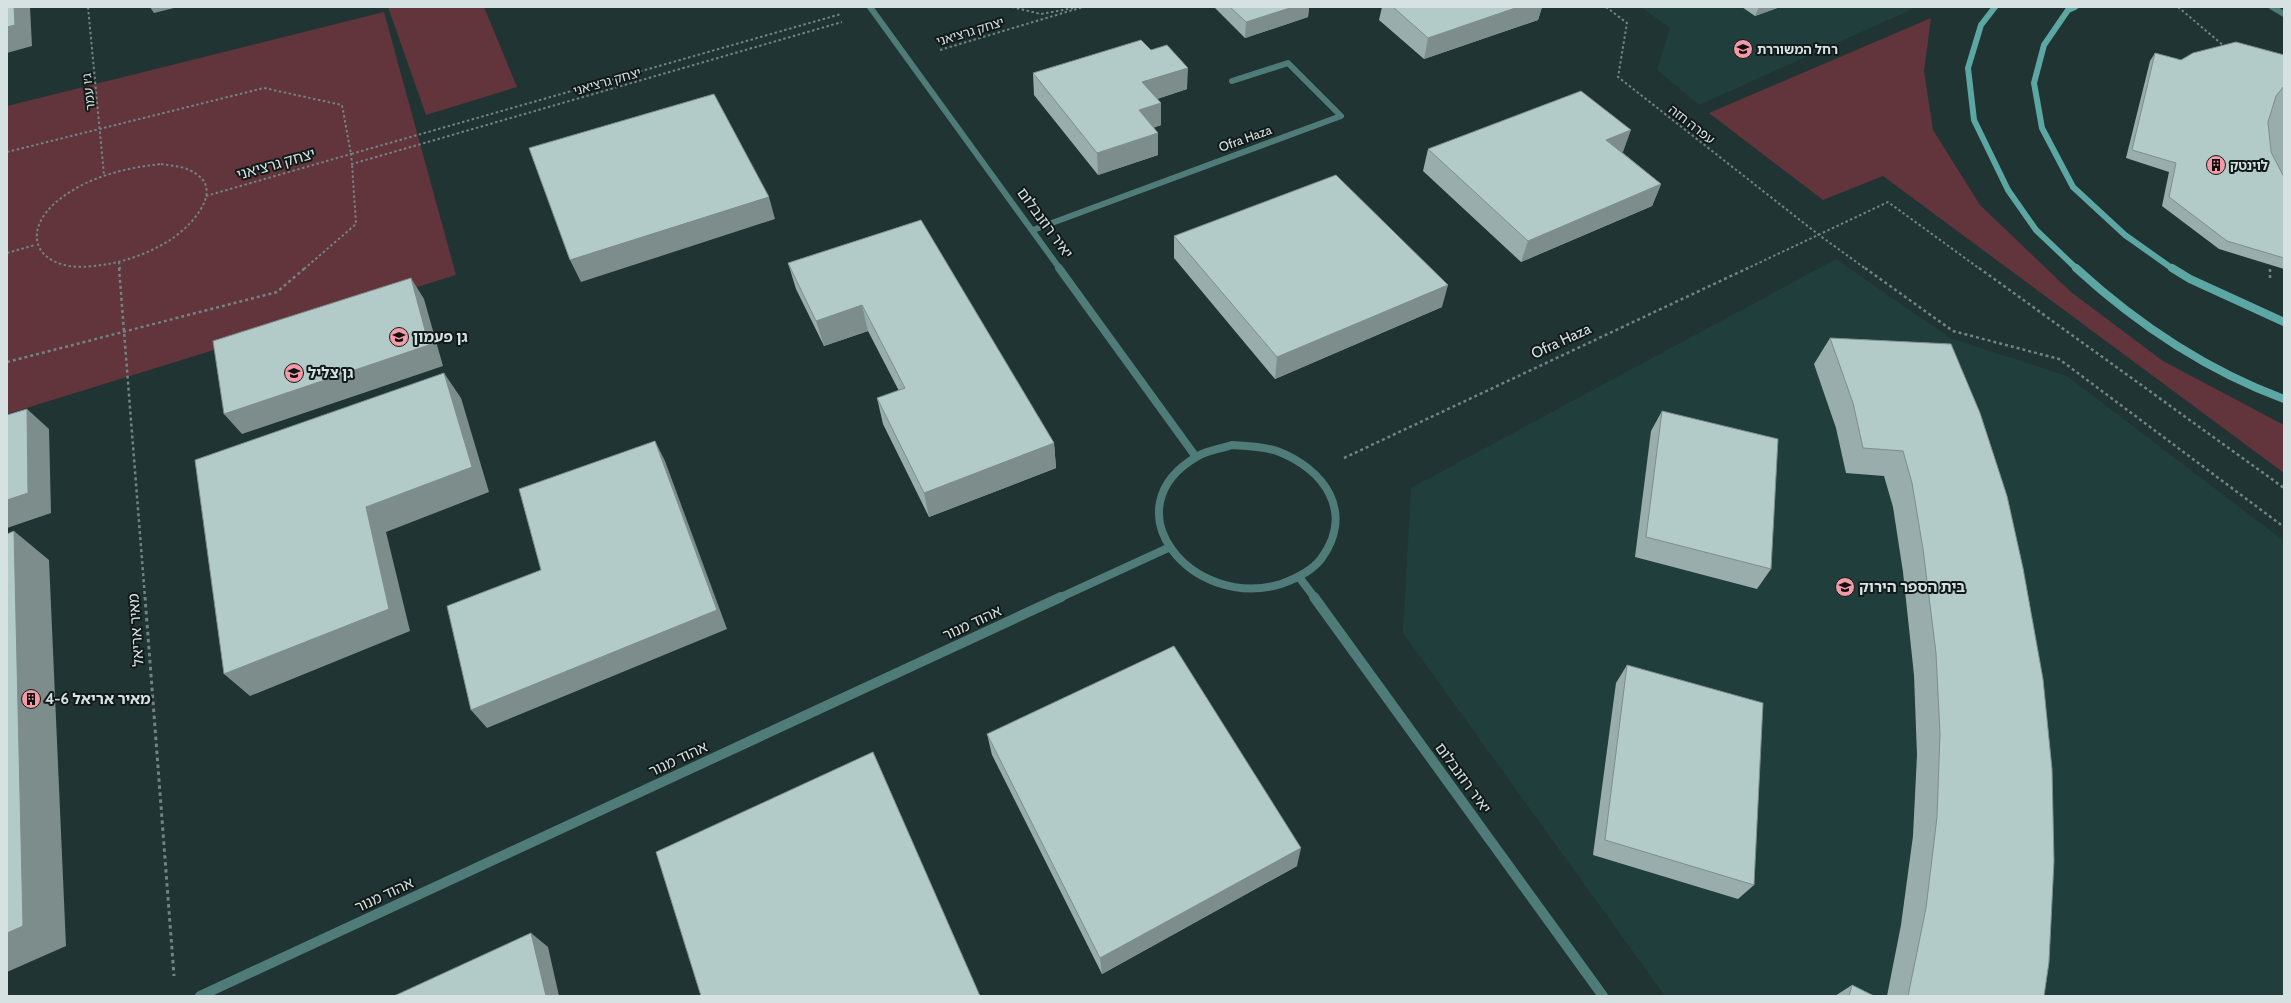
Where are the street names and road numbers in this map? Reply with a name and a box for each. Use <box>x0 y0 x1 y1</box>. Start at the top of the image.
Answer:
street label: יצחק גרציאני <box>934 13 1006 49</box>
street label: יצחק גרציאני <box>571 64 643 98</box>
street label: ג׳ו עמר <box>78 73 98 111</box>
street label: עפרה חזה <box>1666 101 1719 147</box>
street label: Ofra Haza <box>1216 121 1274 155</box>
street label: יצחק גרציאני <box>235 144 317 184</box>
street label: יאיר רוזנבלום <box>1013 184 1077 262</box>
street label: Ofra Haza <box>1528 319 1594 363</box>
street label: מאיר אריאל <box>124 593 148 667</box>
street label: אהוד מנור <box>940 602 1004 644</box>
street label: אהוד מנור <box>646 738 710 780</box>
street label: יאיר רוזנבלום <box>1431 739 1495 817</box>
street label: אהוד מנור <box>352 874 416 916</box>

